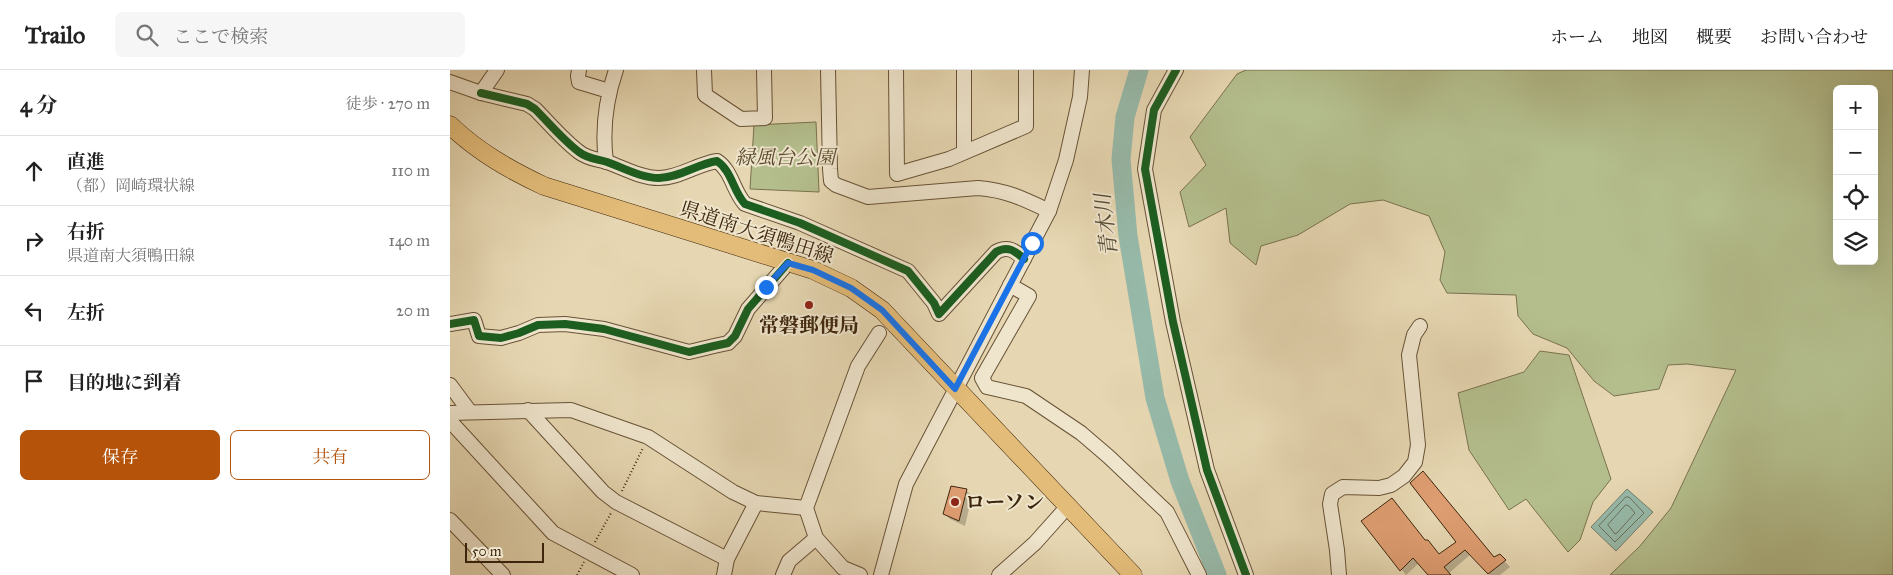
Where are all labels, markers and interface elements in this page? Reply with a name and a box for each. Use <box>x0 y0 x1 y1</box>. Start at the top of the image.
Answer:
search box <box>115 12 465 57</box>
text: Trailo <box>25 20 85 50</box>
icon: search <box>133 21 161 49</box>
text: ここで検索 <box>173 25 268 48</box>
text: ホーム <box>1550 26 1604 48</box>
text: 地図 <box>1632 26 1668 48</box>
text: 概要 <box>1696 26 1732 48</box>
text: お問い合わせ <box>1760 26 1868 48</box>
map controls <box>1833 85 1878 265</box>
button: + <box>1833 85 1878 130</box>
text: 4 分 <box>20 92 57 118</box>
text: 徒歩 · 270 m <box>345 94 430 113</box>
button: − <box>1833 130 1878 175</box>
park label: 緑風台公園 <box>735 145 838 169</box>
text: 直進 <box>67 150 105 173</box>
icon: ahead <box>20 157 48 185</box>
text: 110 m <box>391 161 430 180</box>
button: locate <box>1833 175 1878 220</box>
text: （都）岡崎環状線 <box>67 176 195 195</box>
water label: 青木川 <box>1089 190 1123 258</box>
street label: 県道南大須鴨田線 <box>677 196 837 268</box>
text: 右折 <box>67 220 105 243</box>
button: layers <box>1833 220 1878 265</box>
icon: right <box>20 227 48 255</box>
text: 140 m <box>389 231 430 250</box>
route start <box>1021 232 1044 255</box>
text: 県道南大須鴨田線 <box>67 246 195 265</box>
route end <box>755 276 778 299</box>
icon: left <box>20 297 48 325</box>
marker: 常磐郵便局 <box>803 299 815 311</box>
text: 左折 <box>67 301 105 324</box>
text: 20 m <box>396 301 430 320</box>
place label: 常磐郵便局 <box>759 313 859 337</box>
icon: arrive <box>20 367 48 395</box>
text: 目的地に到着 <box>67 371 181 394</box>
button: 保存 <box>20 430 220 480</box>
button: 共有 <box>230 430 430 480</box>
place label: ローソン <box>965 490 1044 514</box>
marker: ローソン <box>949 496 961 508</box>
scale bar <box>465 540 544 563</box>
text: 50 m <box>472 543 501 560</box>

